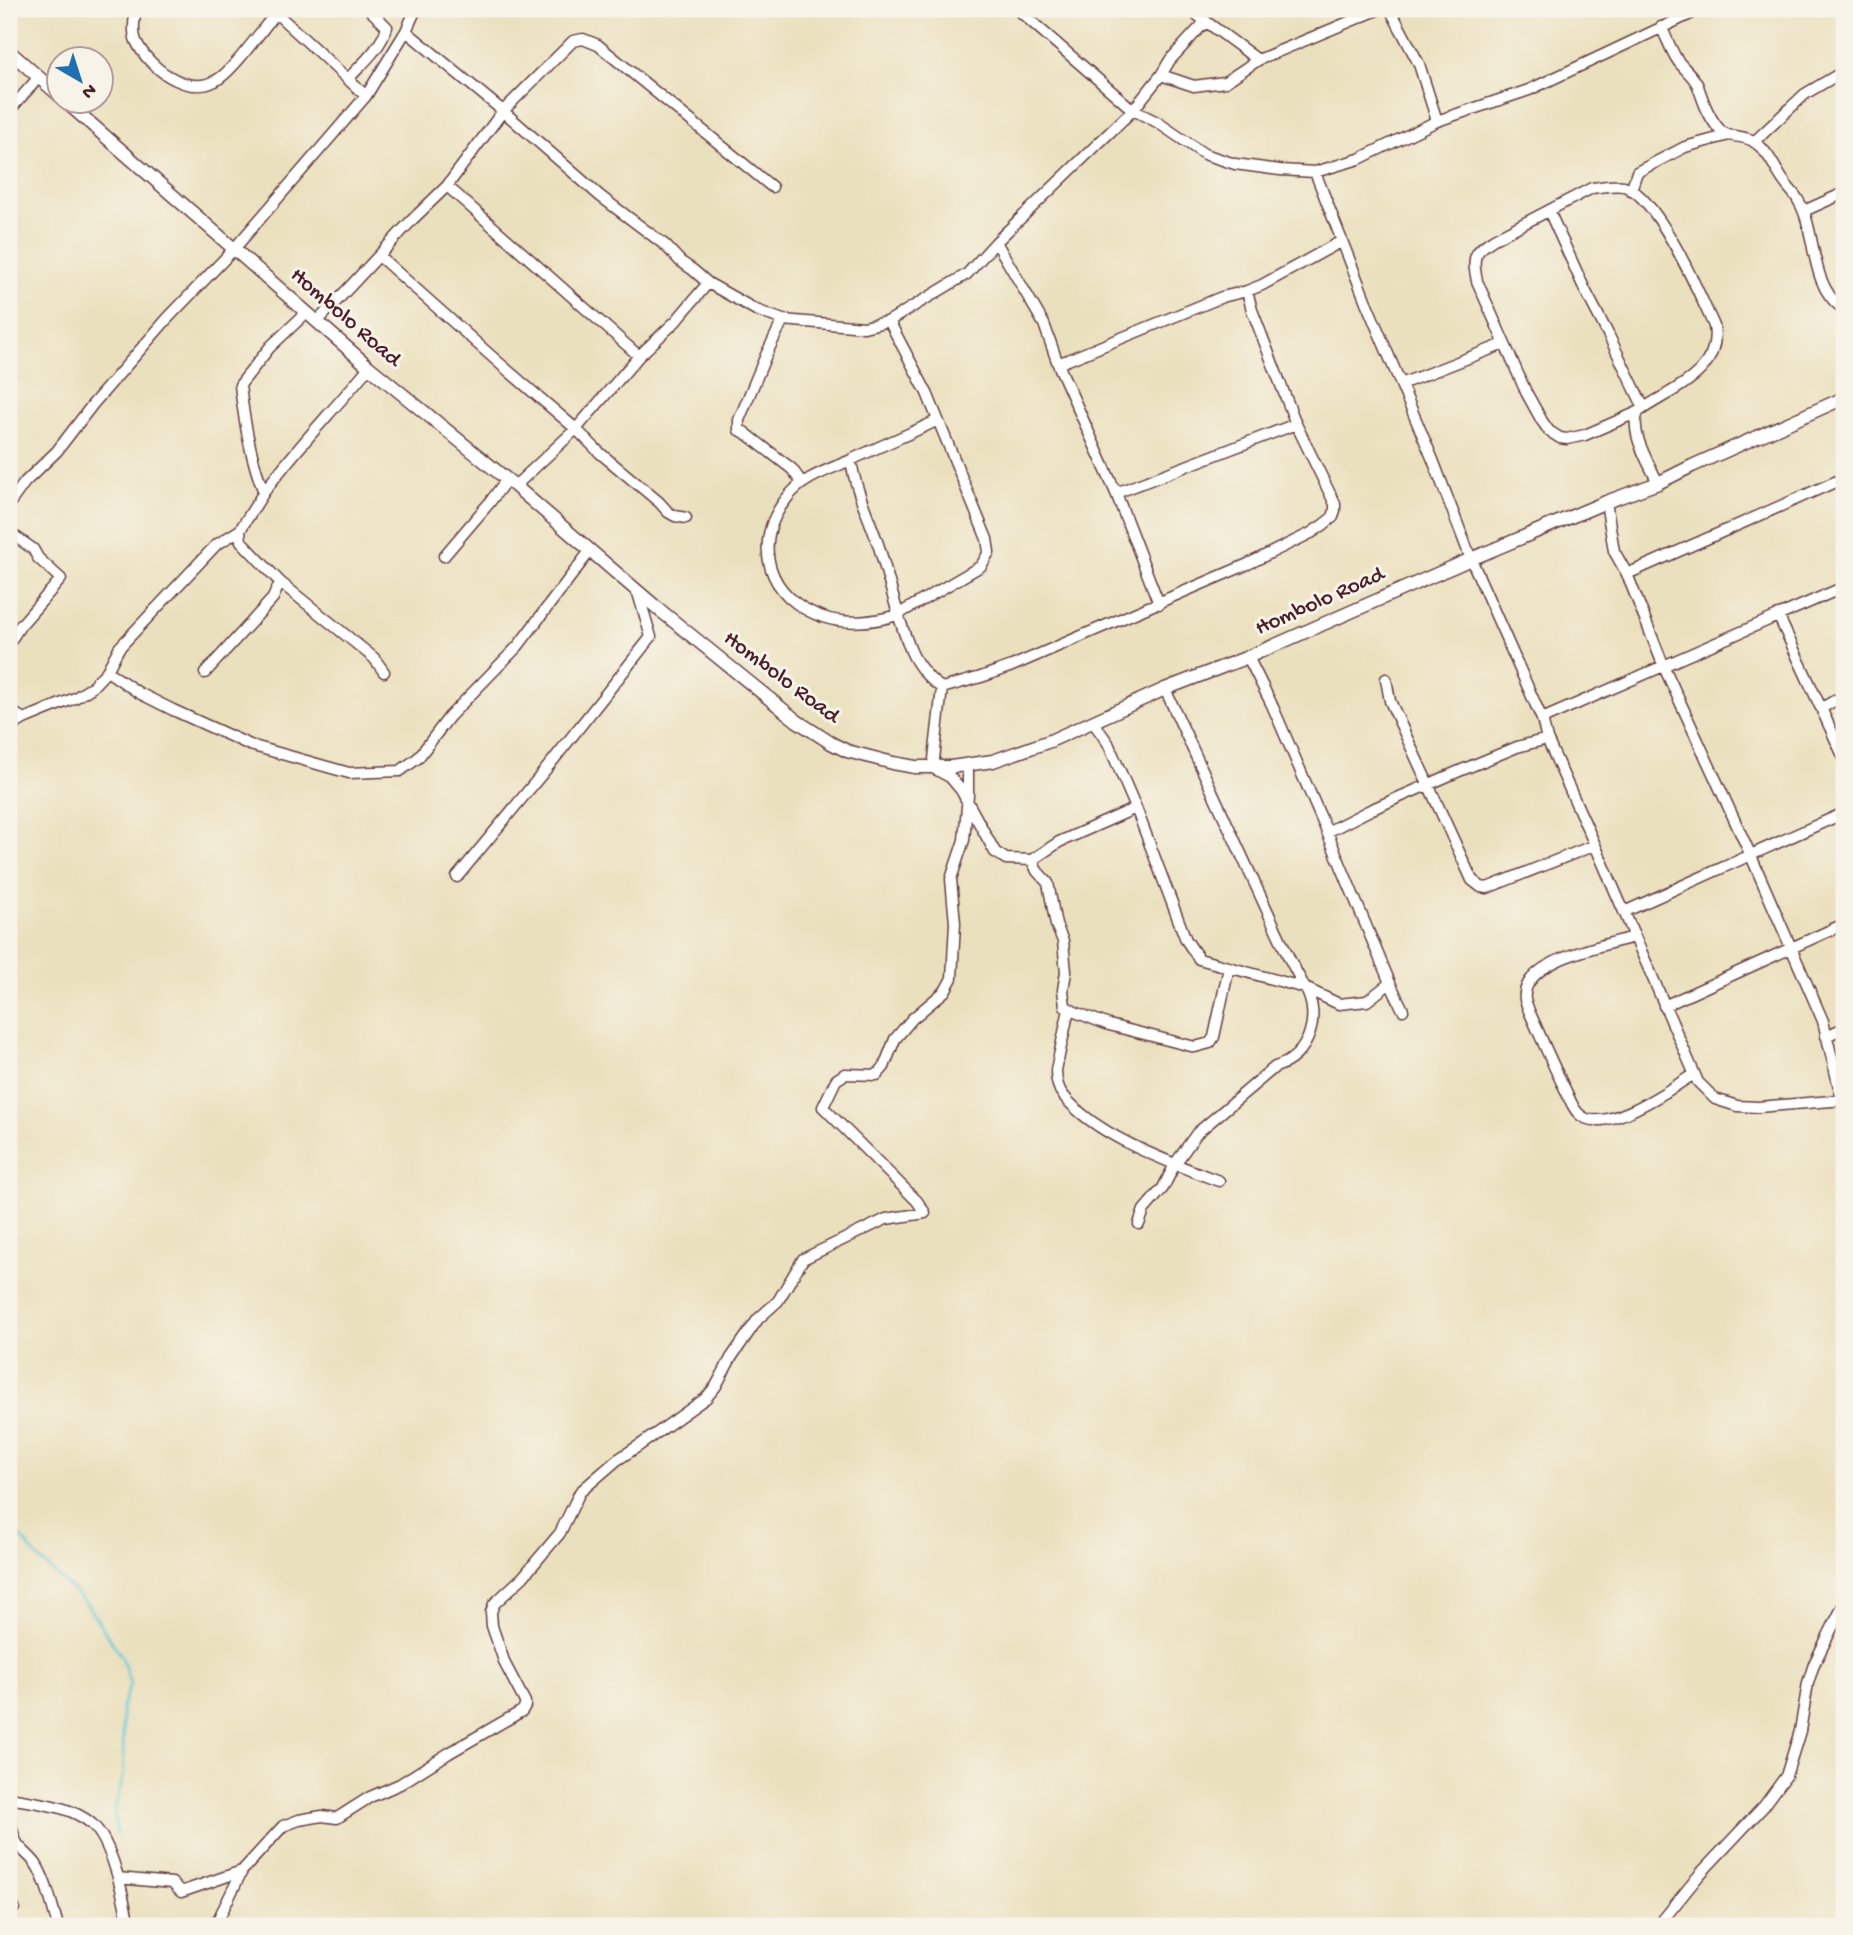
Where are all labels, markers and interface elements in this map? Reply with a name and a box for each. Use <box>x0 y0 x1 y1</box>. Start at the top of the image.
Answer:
north arrow <box>46 46 116 116</box>
text: N <box>76 78 101 103</box>
street label: Hombolo Road <box>284 262 407 375</box>
street label: Hombolo Road <box>1251 561 1390 642</box>
street label: Hombolo Road <box>718 626 846 731</box>

